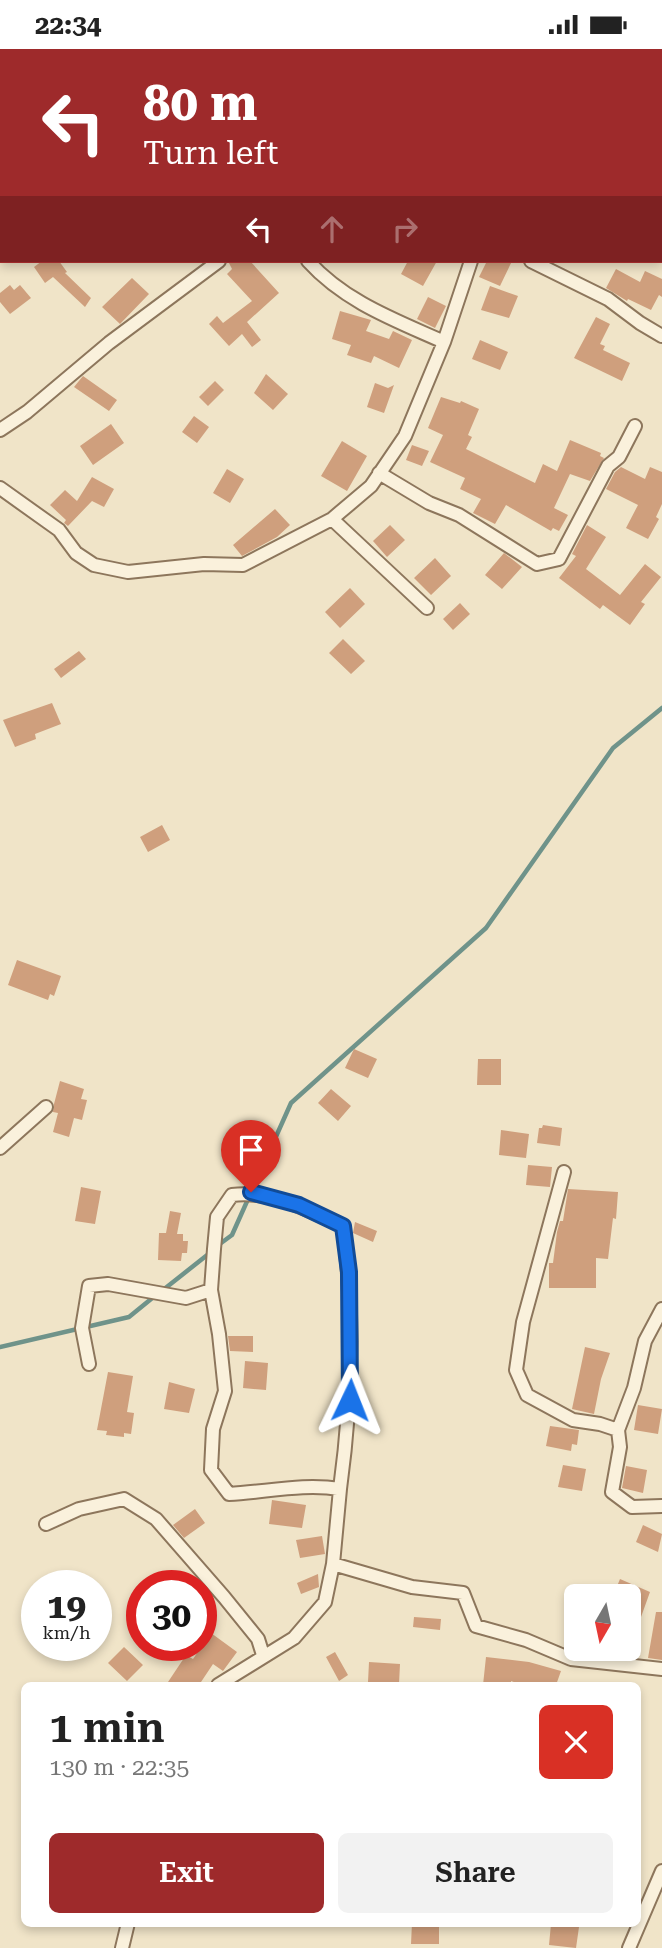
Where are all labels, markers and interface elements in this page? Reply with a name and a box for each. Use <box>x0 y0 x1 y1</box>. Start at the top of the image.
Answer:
text: 22:34 <box>35 10 101 40</box>
text: 80 m <box>143 75 258 132</box>
icon: left <box>28 77 119 168</box>
text: Turn left <box>143 134 278 172</box>
icon: left <box>240 210 278 248</box>
icon: ahead <box>313 210 351 248</box>
icon: right <box>386 210 424 248</box>
pin <box>221 1120 281 1192</box>
icon: arrive <box>232 1131 270 1169</box>
position arrow <box>313 1363 387 1437</box>
speed limit sign: 30 <box>126 1570 217 1661</box>
north arrow <box>564 1584 640 1661</box>
map controls <box>564 1584 641 1661</box>
text: 19 <box>47 1586 86 1627</box>
text: km/h <box>42 1622 91 1643</box>
text: 1 min <box>49 1703 165 1752</box>
button: close <box>539 1705 613 1779</box>
text: 130 m · 22:35 <box>49 1754 189 1781</box>
button: Exit <box>49 1833 324 1913</box>
button: Share <box>338 1833 613 1913</box>

